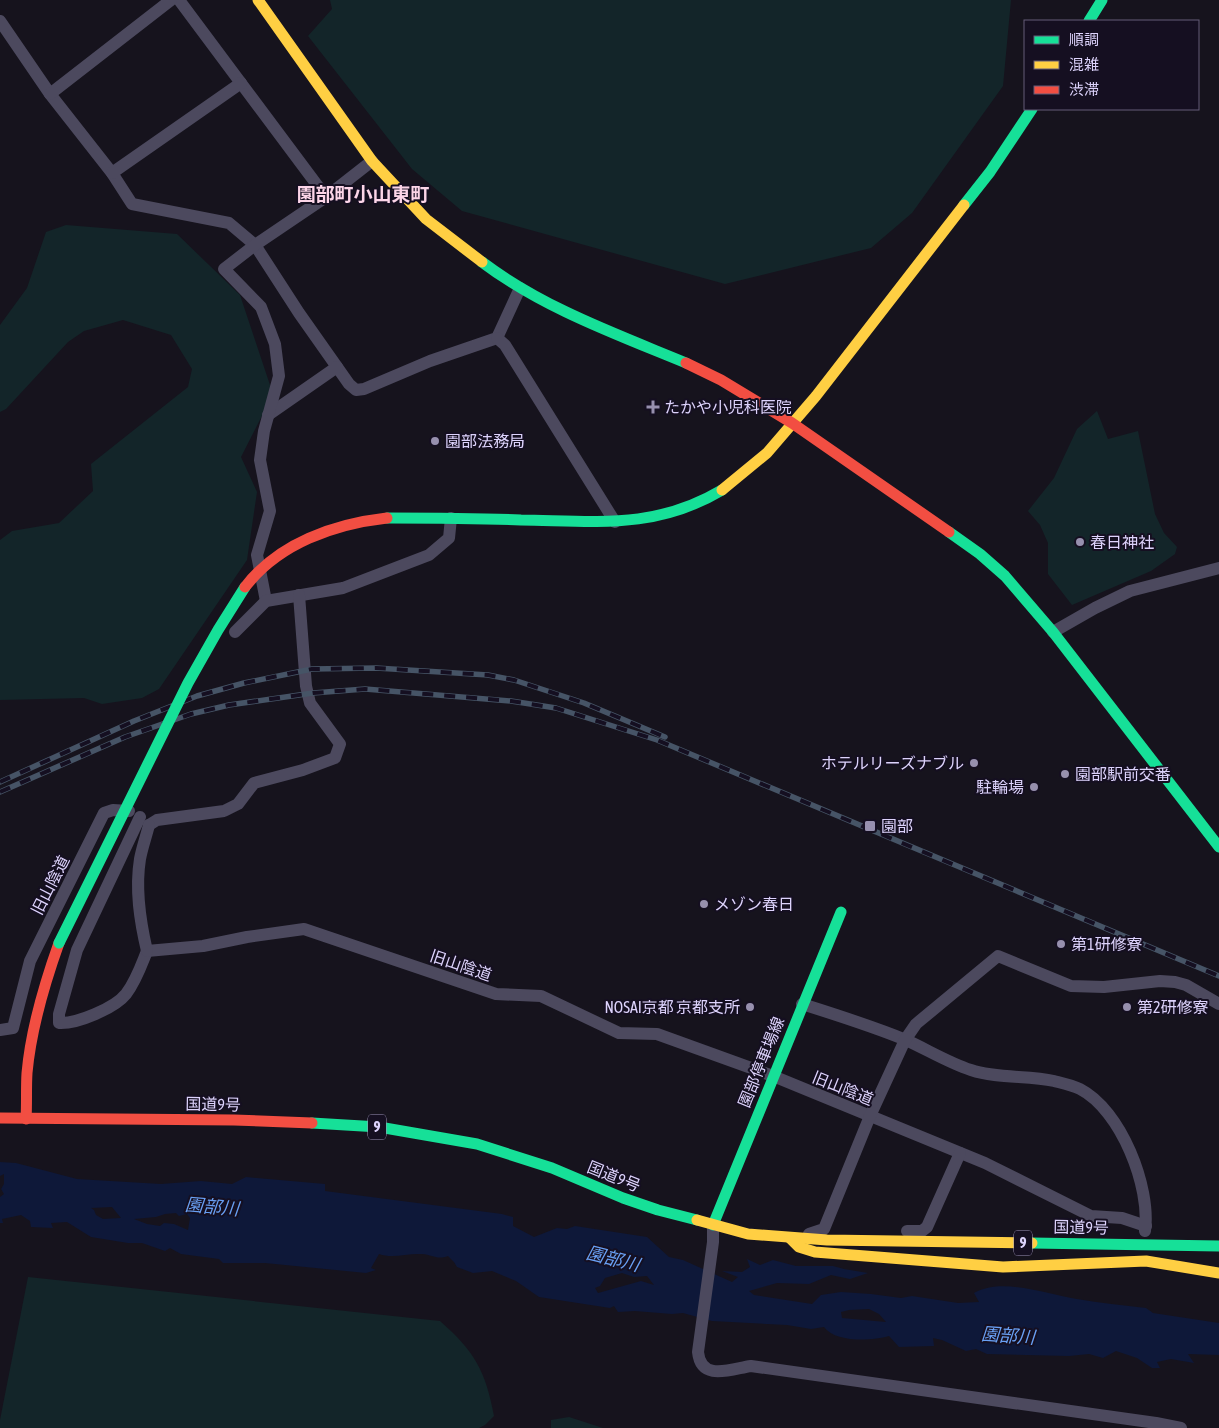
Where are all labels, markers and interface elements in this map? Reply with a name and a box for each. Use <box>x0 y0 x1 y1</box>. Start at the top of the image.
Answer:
legend <box>1024 20 1199 110</box>
text: 順調 <box>1069 31 1099 48</box>
text: 混雑 <box>1069 56 1099 73</box>
text: 渋滞 <box>1069 81 1099 98</box>
district label: 園部町小山東町 <box>296 183 430 205</box>
place label: たかや小児科医院 <box>664 398 792 416</box>
marker: たかや小児科医院 <box>646 400 660 414</box>
place label: 園部法務局 <box>445 432 525 450</box>
marker: 園部法務局 <box>429 435 441 447</box>
place label: 春日神社 <box>1090 533 1154 551</box>
marker: 春日神社 <box>1074 536 1086 548</box>
place label: ホテルリーズナブル <box>821 754 964 772</box>
marker: ホテルリーズナブル <box>968 757 980 769</box>
place label: 園部駅前交番 <box>1075 765 1171 783</box>
marker: 園部駅前交番 <box>1059 768 1071 780</box>
place label: 駐輪場 <box>976 778 1024 796</box>
marker: 駐輪場 <box>1028 781 1040 793</box>
place label: 園部 <box>881 817 913 835</box>
marker: 園部 <box>863 819 877 833</box>
street label: 旧山陰道 <box>27 852 73 918</box>
place label: メゾン春日 <box>714 895 794 913</box>
marker: メゾン春日 <box>698 898 710 910</box>
place label: 第1研修寮 <box>1071 935 1143 953</box>
marker: 第1研修寮 <box>1055 938 1067 950</box>
street label: 旧山陰道 <box>428 946 494 984</box>
place label: NOSAI京都 京都支所 <box>604 998 740 1016</box>
place label: 第2研修寮 <box>1137 998 1209 1016</box>
marker: NOSAI京都 京都支所 <box>744 1001 756 1013</box>
marker: 第2研修寮 <box>1121 1001 1133 1013</box>
street label: 園部停車場線 <box>735 1014 787 1110</box>
street label: 旧山陰道 <box>810 1068 876 1108</box>
street label: 国道9号 <box>185 1095 241 1113</box>
road number: 9 <box>368 1114 386 1140</box>
street label: 国道9号 <box>585 1157 643 1195</box>
water label: 園部川 <box>184 1194 242 1219</box>
street label: 国道9号 <box>1053 1218 1109 1236</box>
road number: 9 <box>1014 1230 1032 1256</box>
water label: 園部川 <box>584 1242 644 1276</box>
water label: 園部川 <box>980 1323 1038 1348</box>

